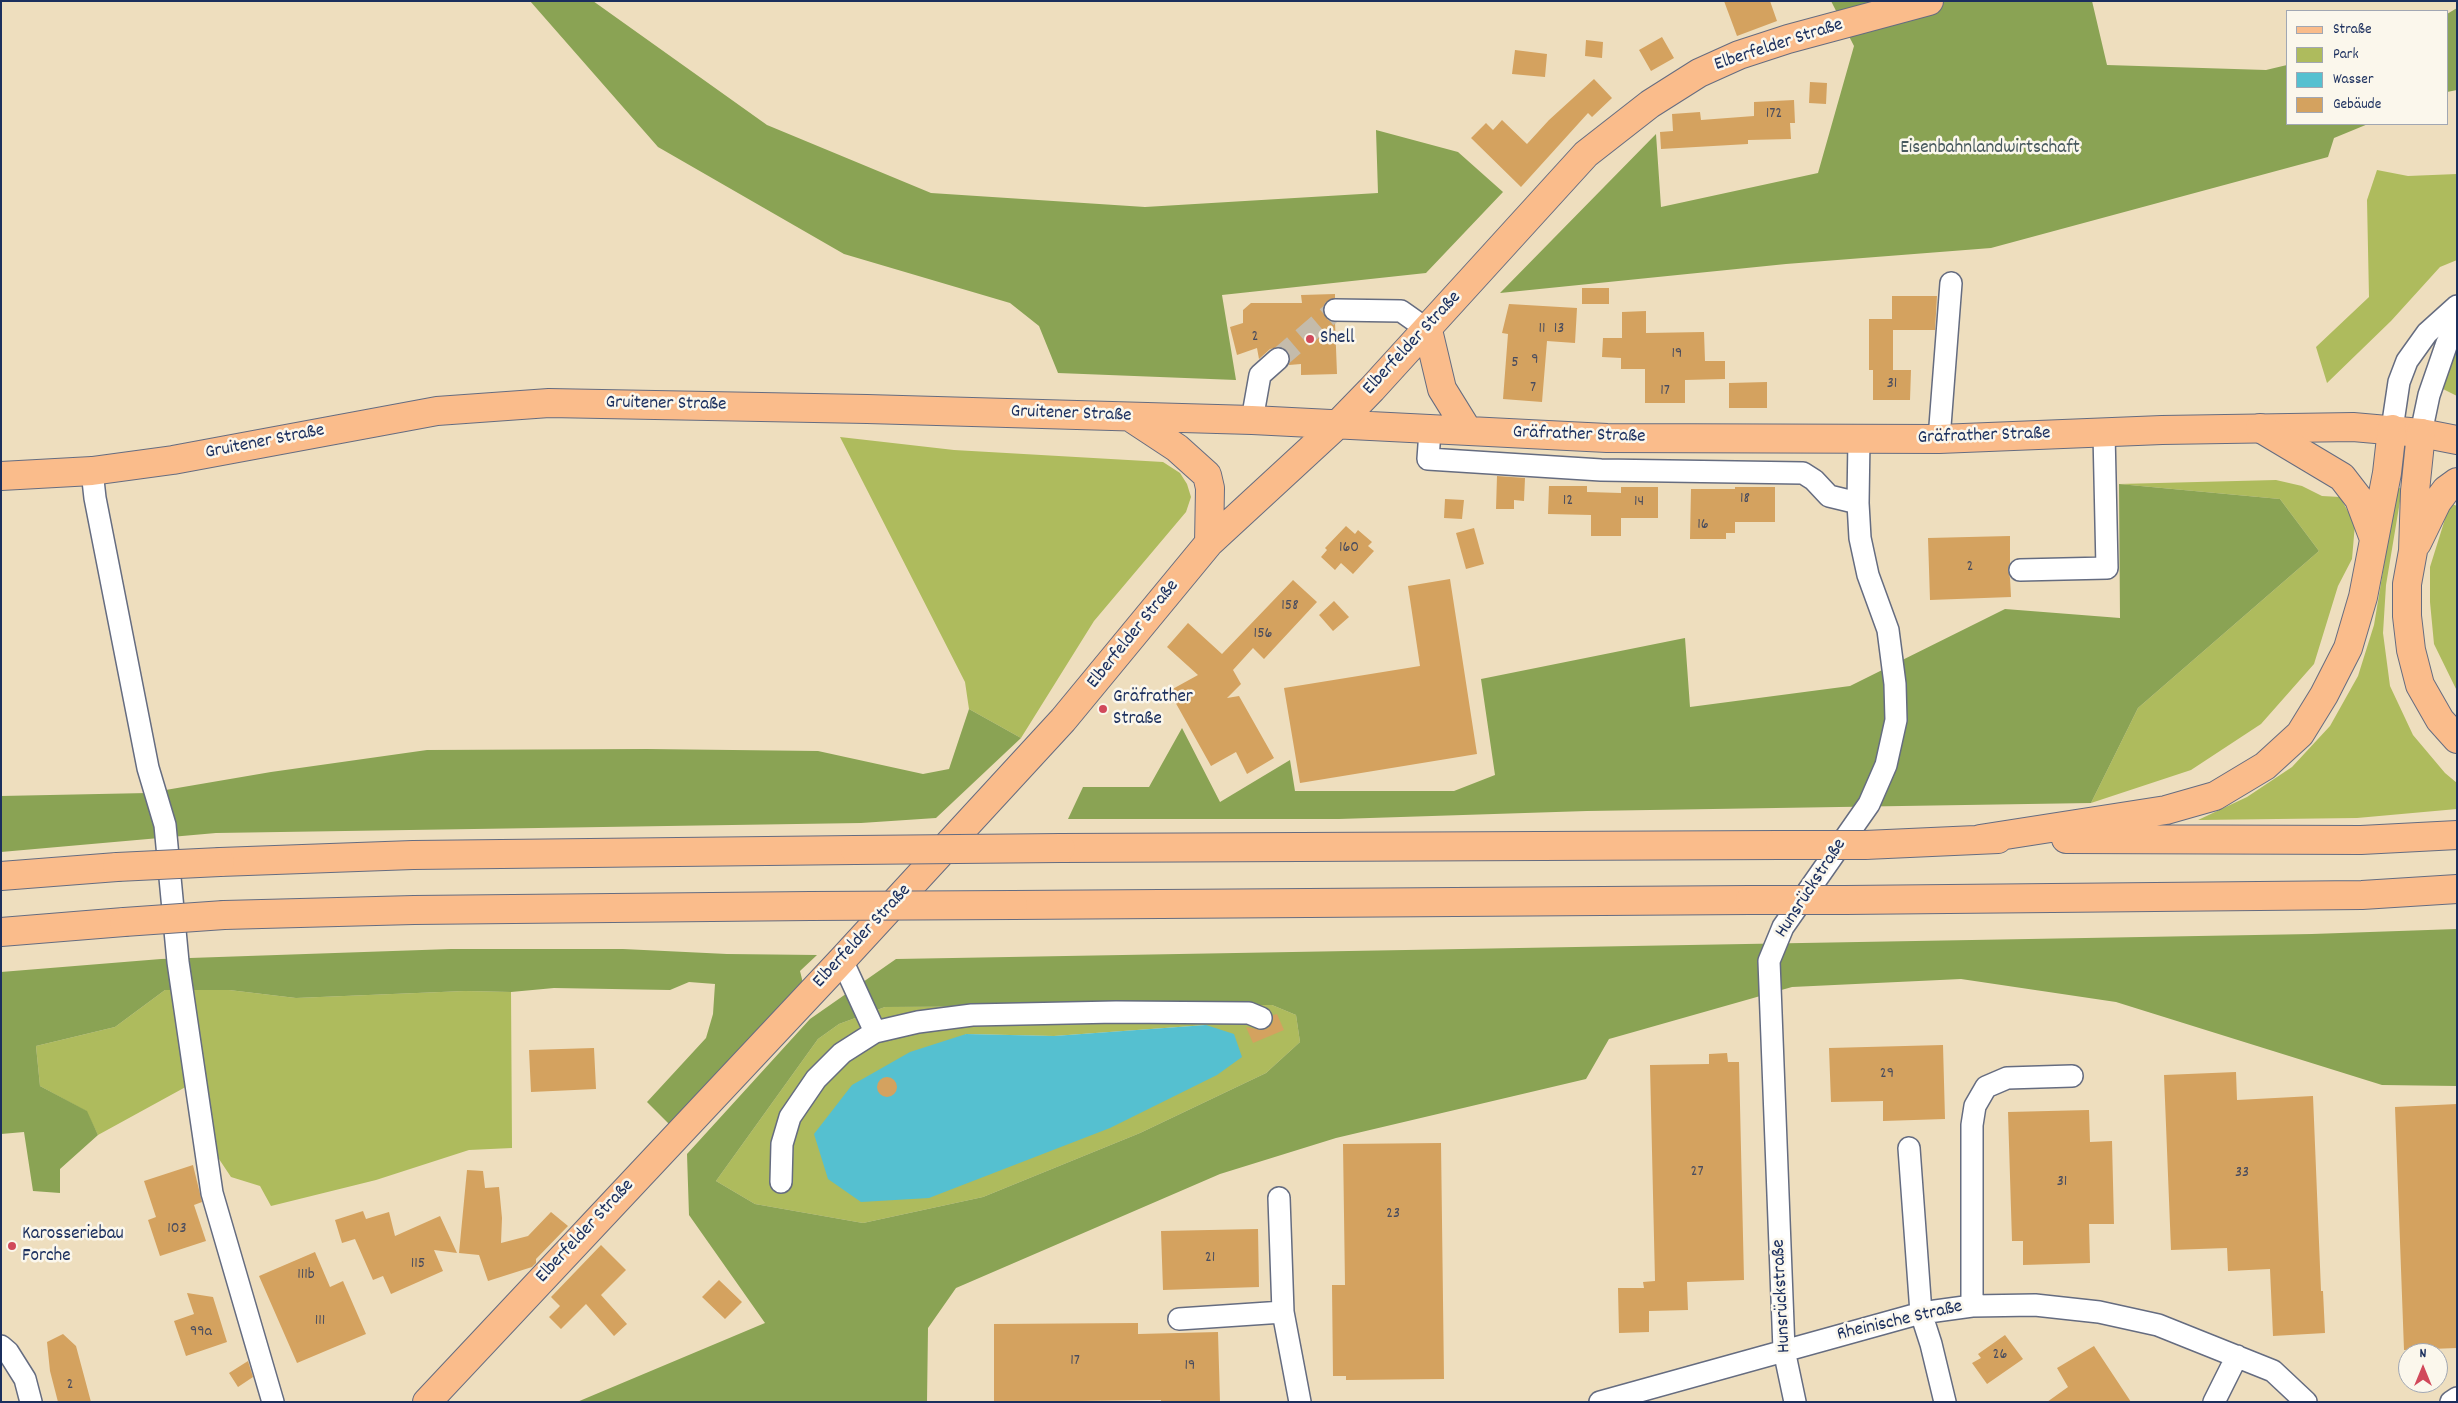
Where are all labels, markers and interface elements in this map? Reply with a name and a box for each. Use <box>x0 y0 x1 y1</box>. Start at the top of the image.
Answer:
legend <box>2286 10 2448 125</box>
street label: Elberfelder Straße <box>1712 14 1846 78</box>
text: Straße <box>2333 19 2371 41</box>
text: Park <box>2333 44 2359 66</box>
text: Wasser <box>2333 69 2373 91</box>
text: Gebäude <box>2333 94 2381 116</box>
house number: 172 <box>1766 105 1782 125</box>
park label: Eisenbahnlandwirtschaft <box>1900 138 2080 160</box>
street label: Elberfelder Straße <box>1359 287 1467 401</box>
house number: 11 <box>1538 320 1546 340</box>
house number: 13 <box>1554 320 1564 340</box>
house number: 2 <box>1252 328 1258 348</box>
place label: Shell <box>1320 328 1354 350</box>
marker: Shell <box>1304 333 1316 345</box>
house number: 19 <box>1672 345 1682 365</box>
house number: 9 <box>1531 351 1539 371</box>
house number: 5 <box>1511 354 1519 374</box>
house number: 31 <box>1887 375 1897 395</box>
house number: 7 <box>1530 379 1536 399</box>
house number: 17 <box>1660 382 1670 402</box>
street label: Gruitener Straße <box>605 393 727 417</box>
street label: Gruitener Straße <box>1010 401 1132 429</box>
street label: Gruitener Straße <box>203 420 327 466</box>
street label: Gräfrather Straße <box>1512 422 1646 450</box>
street label: Gräfrather Straße <box>1917 423 2051 451</box>
house number: 18 <box>1740 490 1750 510</box>
house number: 12 <box>1563 492 1573 512</box>
house number: 14 <box>1634 493 1644 513</box>
house number: 16 <box>1697 516 1709 536</box>
house number: 160 <box>1339 539 1359 559</box>
house number: 2 <box>1967 558 1973 578</box>
street label: Elberfelder Straße <box>1083 576 1185 694</box>
house number: 158 <box>1281 597 1299 617</box>
house number: 156 <box>1254 625 1272 645</box>
place label: Gräfrather Straße <box>1113 687 1193 731</box>
marker: Gräfrather Straße <box>1097 703 1109 715</box>
street label: Hunsrückstraße <box>1771 835 1853 943</box>
street label: Elberfelder Straße <box>809 880 917 994</box>
house number: 29 <box>1880 1065 1894 1085</box>
house number: 27 <box>1690 1163 1704 1183</box>
house number: 33 <box>2235 1164 2249 1184</box>
house number: 31 <box>2057 1173 2067 1193</box>
street label: Elberfelder Straße <box>532 1175 640 1289</box>
house number: 23 <box>1386 1205 1400 1225</box>
house number: 103 <box>167 1220 187 1240</box>
place label: Karosseriebau Forche <box>22 1224 124 1268</box>
street label: Hunsrückstraße <box>1769 1239 1797 1353</box>
marker: Karosseriebau Forche <box>6 1240 18 1252</box>
house number: 21 <box>1205 1249 1215 1269</box>
house number: 115 <box>411 1255 425 1275</box>
house number: 111b <box>297 1266 315 1286</box>
street label: Rheinische Straße <box>1835 1297 1965 1347</box>
house number: 111 <box>315 1312 325 1332</box>
house number: 99a <box>190 1323 212 1343</box>
north arrow <box>2398 1343 2448 1393</box>
text: N <box>2420 1344 2426 1364</box>
house number: 26 <box>1993 1346 2007 1366</box>
house number: 17 <box>1070 1352 1080 1372</box>
house number: 19 <box>1185 1357 1195 1377</box>
house number: 2 <box>67 1376 73 1396</box>

